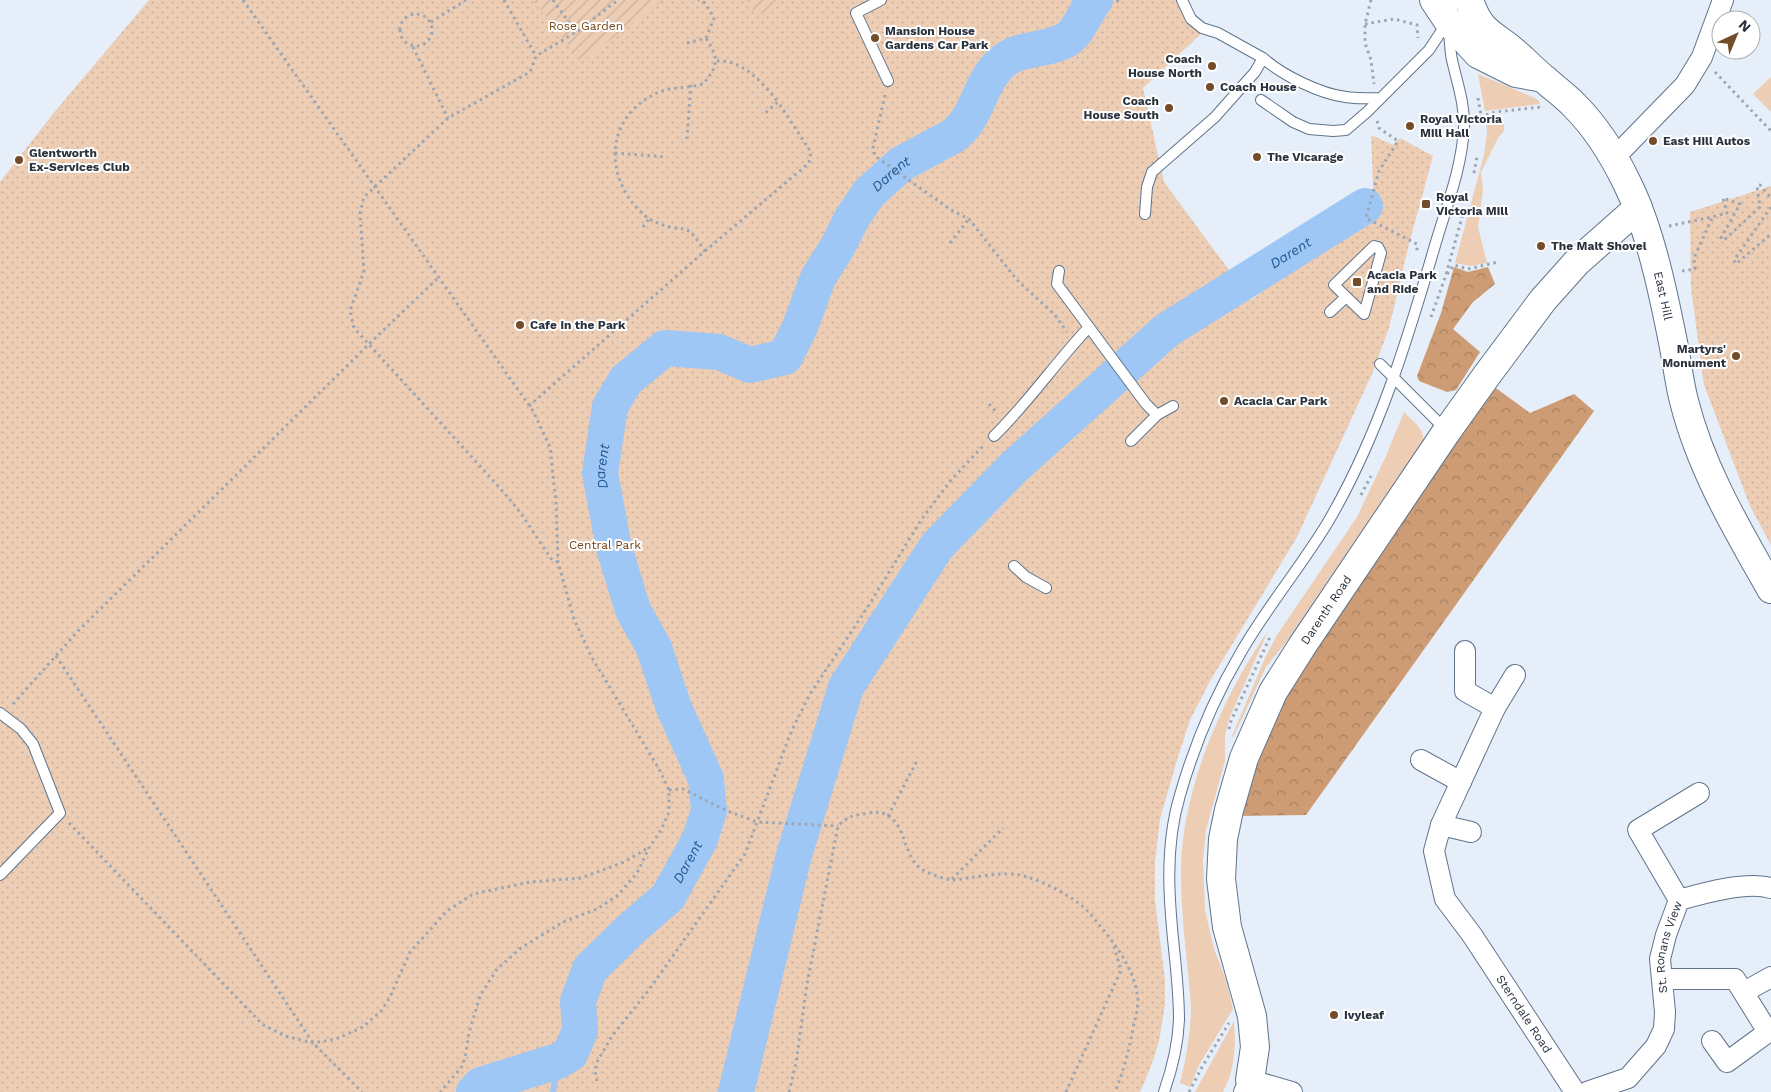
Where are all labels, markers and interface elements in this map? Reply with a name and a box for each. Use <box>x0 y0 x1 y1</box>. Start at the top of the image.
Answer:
north arrow <box>1711 10 1761 60</box>
text: N <box>1736 16 1754 35</box>
park label: Rose Garden <box>549 19 623 33</box>
place label: Mansion House Gardens Car Park <box>885 24 989 52</box>
marker: Mansion House Gardens Car Park <box>869 32 881 44</box>
place label: Coach House North <box>1128 52 1202 80</box>
marker: Coach House North <box>1206 60 1218 72</box>
place label: Coach House <box>1220 80 1297 94</box>
marker: Coach House <box>1204 81 1216 93</box>
place label: Coach House South <box>1084 94 1159 122</box>
marker: Coach House South <box>1163 102 1175 114</box>
place label: Royal Victoria Mill Hall <box>1420 112 1502 140</box>
marker: Royal Victoria Mill Hall <box>1404 120 1416 132</box>
place label: East Hill Autos <box>1663 134 1751 148</box>
marker: East Hill Autos <box>1647 135 1659 147</box>
place label: Glentworth Ex-Services Club <box>29 146 130 174</box>
place label: The Vicarage <box>1267 150 1343 164</box>
marker: The Vicarage <box>1251 151 1263 163</box>
water label: Darent <box>868 153 913 195</box>
marker: Glentworth Ex-Services Club <box>13 154 25 166</box>
place label: Royal Victoria Mill <box>1436 190 1508 218</box>
marker: Royal Victoria Mill <box>1420 198 1432 210</box>
water label: Darent <box>1267 234 1314 272</box>
place label: The Malt Shovel <box>1551 239 1647 253</box>
marker: The Malt Shovel <box>1535 240 1547 252</box>
place label: Acacia Park and Ride <box>1367 268 1437 296</box>
street label: East Hill <box>1651 270 1675 322</box>
marker: Acacia Park and Ride <box>1351 276 1363 288</box>
place label: Cafe in the Park <box>530 318 626 332</box>
marker: Cafe in the Park <box>514 319 526 331</box>
place label: Martyrs' Monument <box>1662 342 1727 370</box>
marker: Martyrs' Monument <box>1730 350 1742 362</box>
place label: Acacia Car Park <box>1234 394 1328 408</box>
marker: Acacia Car Park <box>1218 395 1230 407</box>
water label: Darent <box>592 442 612 490</box>
park label: Central Park <box>569 538 641 552</box>
street label: Darenth Road <box>1298 573 1355 647</box>
water label: Darent <box>669 838 706 886</box>
street label: St. Ronans View <box>1653 899 1685 994</box>
street label: Sterndale Road <box>1493 972 1554 1056</box>
place label: Ivyleaf <box>1344 1008 1384 1022</box>
marker: Ivyleaf <box>1328 1009 1340 1021</box>

